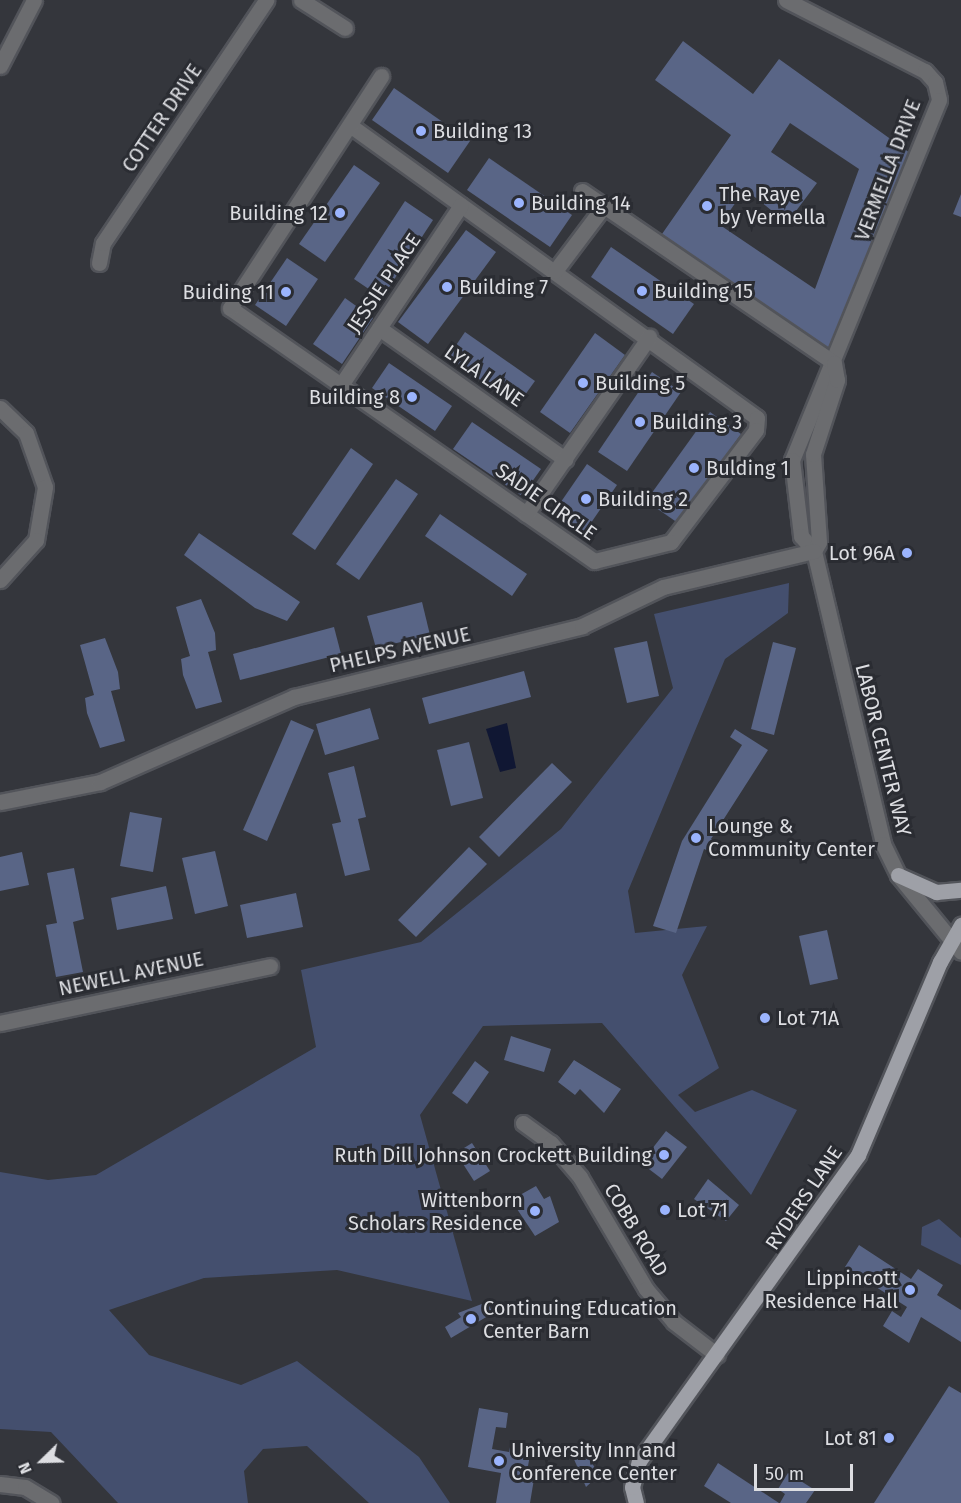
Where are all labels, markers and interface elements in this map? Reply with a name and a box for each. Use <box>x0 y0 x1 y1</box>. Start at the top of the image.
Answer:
street label: COTTER DRIVE <box>117 59 207 177</box>
street label: VERMELLA DRIVE <box>850 96 926 244</box>
place label: Building 13 <box>433 119 532 143</box>
marker: Building 13 <box>414 124 428 138</box>
place label: The Raye by Vermella <box>719 183 826 230</box>
place label: Building 14 <box>531 191 631 215</box>
marker: Building 14 <box>512 196 526 210</box>
marker: The Raye by Vermella <box>700 199 714 213</box>
place label: Building 12 <box>229 201 328 225</box>
marker: Building 12 <box>333 206 347 220</box>
street label: JESSIE PLACE <box>342 229 426 337</box>
place label: Building 7 <box>459 275 548 299</box>
place label: Building 15 <box>654 279 753 303</box>
place label: Buiding 11 <box>183 280 274 304</box>
marker: Building 7 <box>440 280 454 294</box>
marker: Building 15 <box>635 284 649 298</box>
marker: Buiding 11 <box>279 285 293 299</box>
street label: LYLA LANE <box>440 340 528 412</box>
place label: Building 5 <box>595 371 685 395</box>
marker: Building 5 <box>576 376 590 390</box>
place label: Building 8 <box>309 385 400 409</box>
marker: Building 8 <box>405 390 419 404</box>
place label: Building 3 <box>652 410 742 434</box>
marker: Building 3 <box>633 415 647 429</box>
place label: Bulding 1 <box>706 456 789 480</box>
street label: SADIE CIRCLE <box>491 458 601 546</box>
marker: Bulding 1 <box>687 461 701 475</box>
place label: Building 2 <box>598 487 688 511</box>
marker: Building 2 <box>579 492 593 506</box>
place label: Lot 96A <box>829 541 895 565</box>
marker: Lot 96A <box>900 546 914 560</box>
street label: PHELPS AVENUE <box>327 622 473 678</box>
street label: LABOR CENTER WAY <box>850 661 916 839</box>
place label: Lounge & Community Center <box>708 814 875 861</box>
marker: Lounge & Community Center <box>689 831 703 845</box>
street label: NEWELL AVENUE <box>56 947 206 1001</box>
place label: Lot 71A <box>777 1006 839 1030</box>
marker: Lot 71A <box>758 1011 772 1025</box>
street label: RYDERS LANE <box>760 1142 848 1254</box>
place label: Ruth Dill Johnson Crockett Building <box>334 1143 652 1167</box>
marker: Ruth Dill Johnson Crockett Building <box>657 1148 671 1162</box>
street label: COBB ROAD <box>599 1179 673 1281</box>
place label: Wittenborn Scholars Residence <box>348 1188 523 1235</box>
place label: Lot 71 <box>677 1198 728 1222</box>
marker: Lot 71 <box>658 1203 672 1217</box>
marker: Wittenborn Scholars Residence <box>528 1204 542 1218</box>
place label: Lippincott Residence Hall <box>764 1266 898 1313</box>
marker: Lippincott Residence Hall <box>903 1283 917 1297</box>
place label: Continuing Education Center Barn <box>483 1296 677 1343</box>
marker: Continuing Education Center Barn <box>464 1312 478 1326</box>
place label: Lot 81 <box>824 1426 877 1450</box>
north arrow <box>12 1431 72 1491</box>
marker: Lot 81 <box>882 1431 896 1445</box>
place label: University Inn and Conference Center <box>511 1438 677 1485</box>
scale bar <box>757 1452 856 1490</box>
marker: University Inn and Conference Center <box>492 1454 506 1468</box>
text: N <box>14 1460 36 1477</box>
text: 50 m <box>765 1463 804 1485</box>

